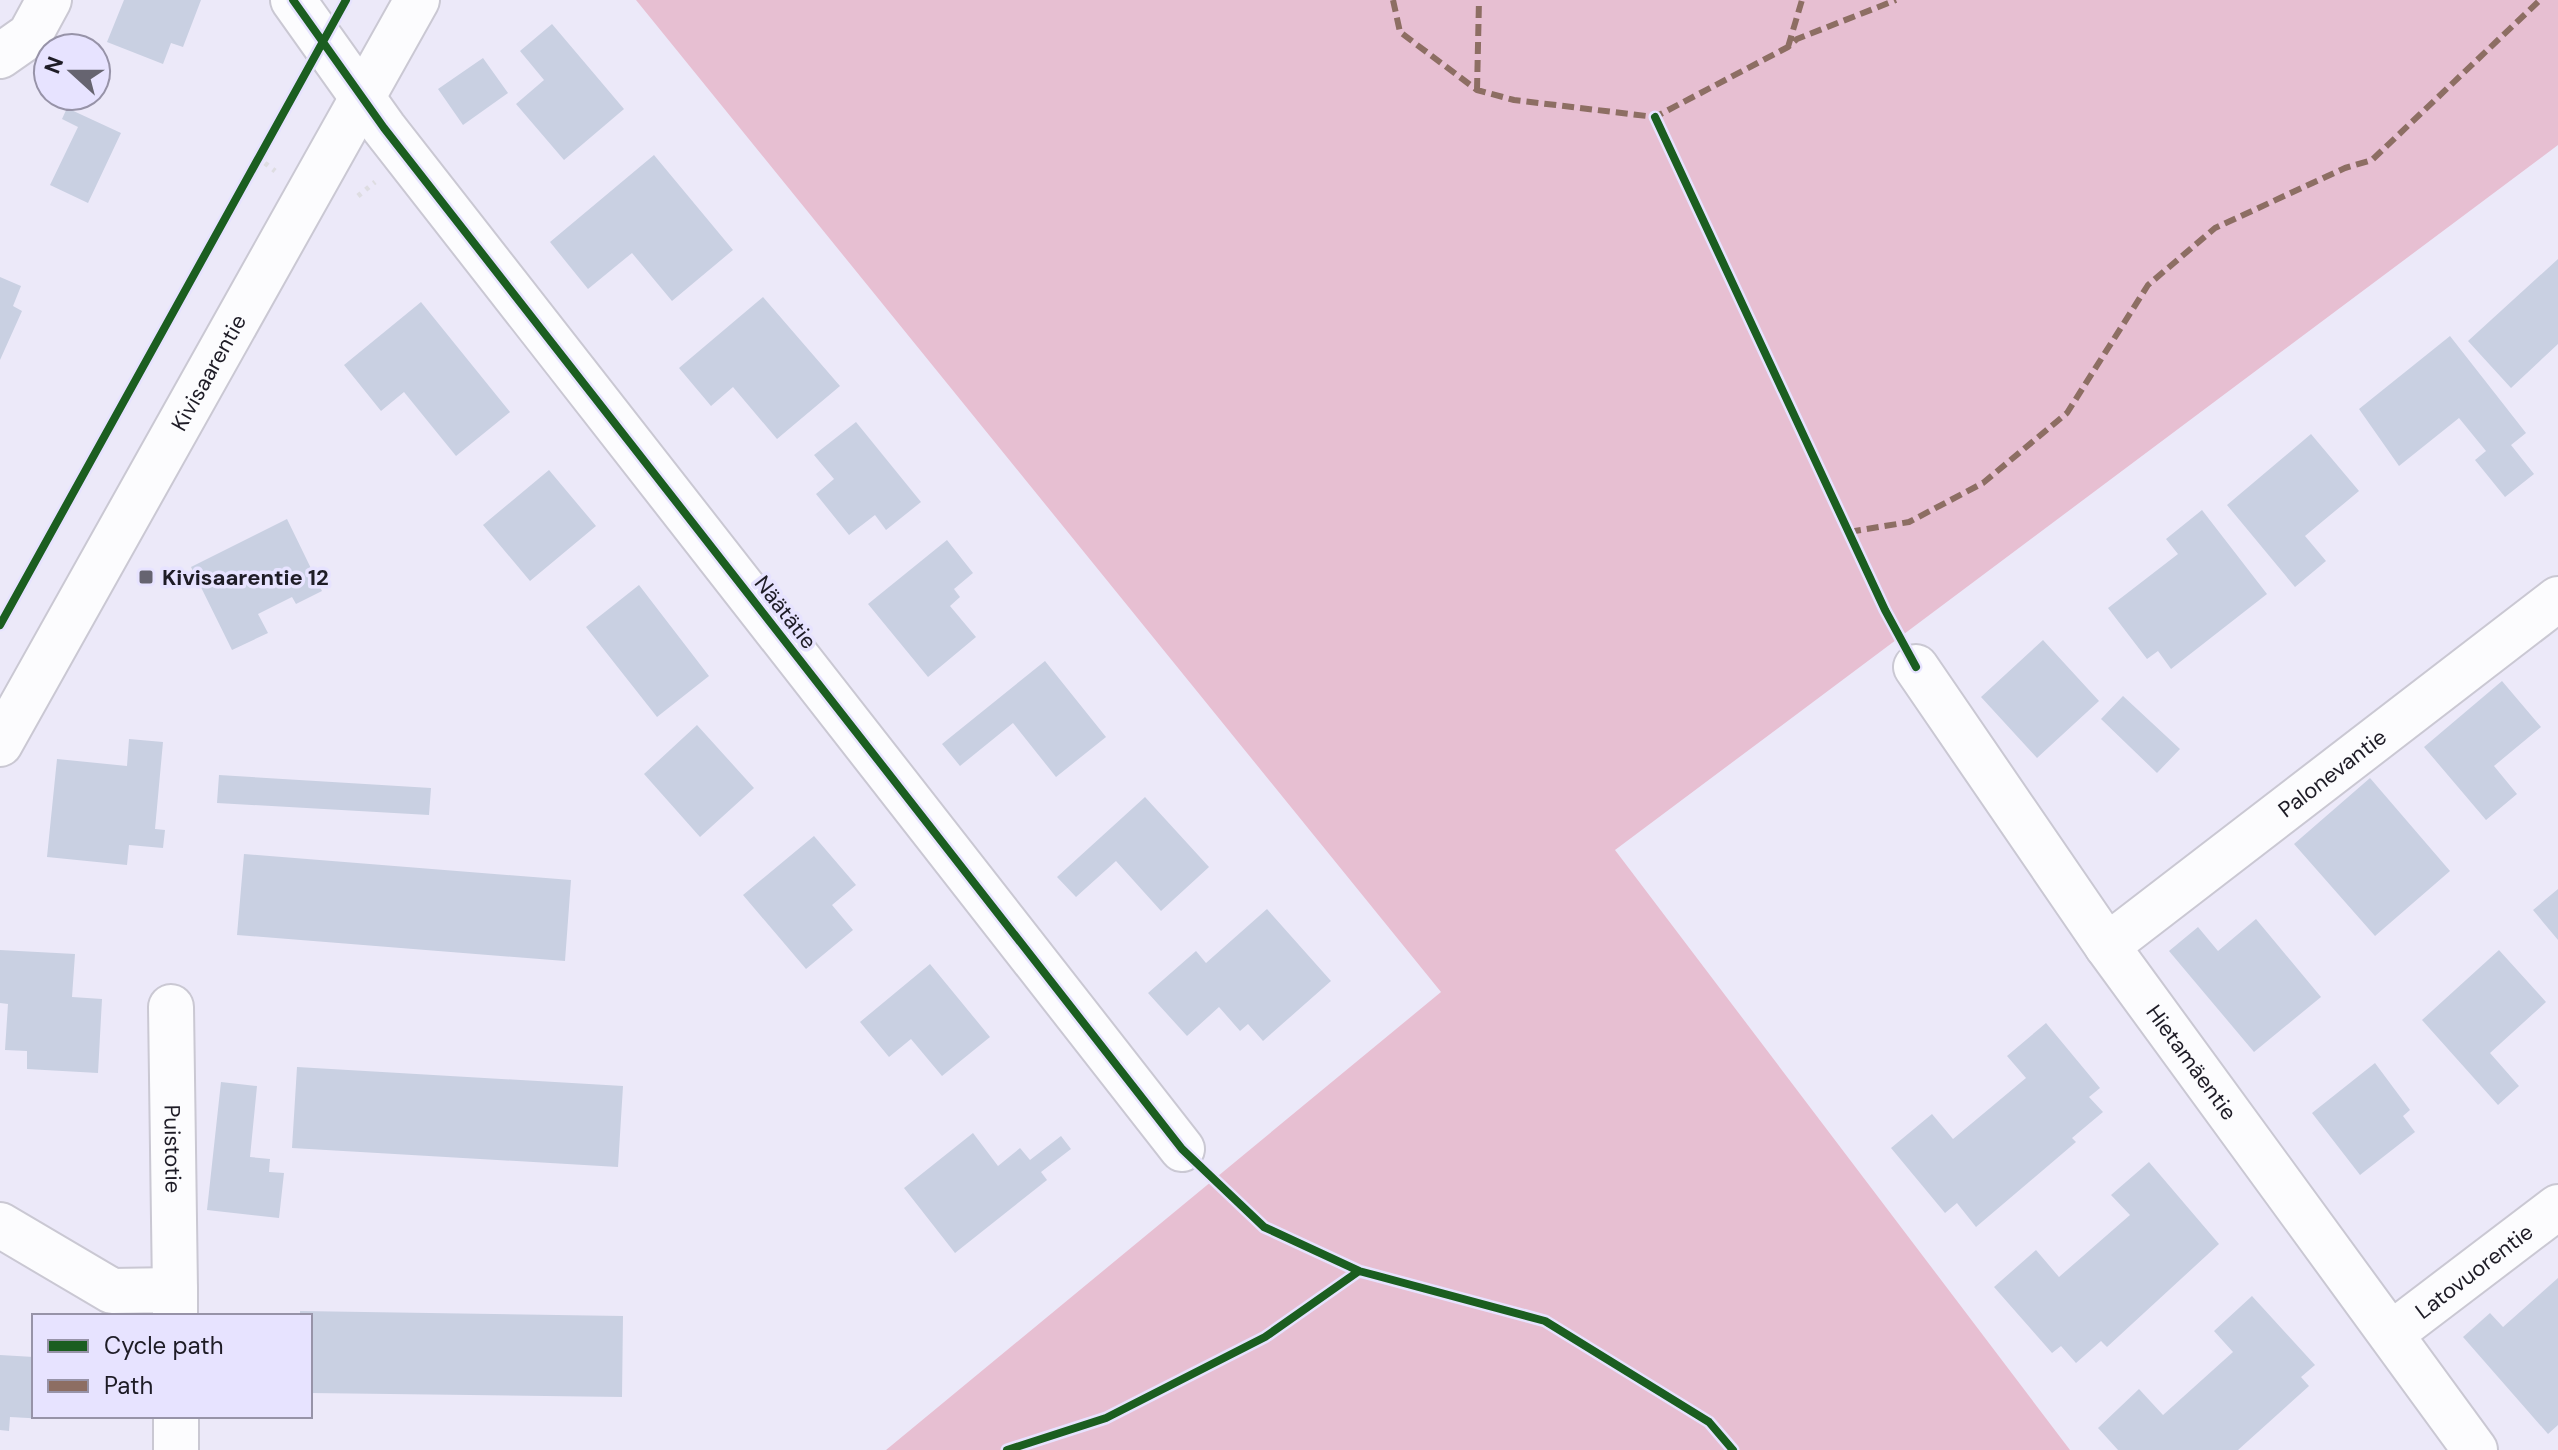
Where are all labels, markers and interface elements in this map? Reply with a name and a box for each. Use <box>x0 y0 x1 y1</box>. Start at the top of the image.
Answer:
north arrow <box>32 32 112 112</box>
text: N <box>37 52 70 78</box>
street label: Kivisaarentie <box>164 309 253 436</box>
place label: Kivisaarentie 12 <box>162 563 329 592</box>
marker: Kivisaarentie 12 <box>137 568 155 586</box>
street label: Näätätie <box>748 570 823 655</box>
street label: Palonevantie <box>2272 722 2392 824</box>
street label: Hietamäentie <box>2140 999 2243 1126</box>
street label: Puistotie <box>157 1105 188 1193</box>
street label: Latovuorentie <box>2409 1217 2539 1326</box>
legend <box>32 1314 312 1418</box>
text: Cycle path <box>104 1330 223 1361</box>
text: Path <box>104 1370 153 1401</box>

